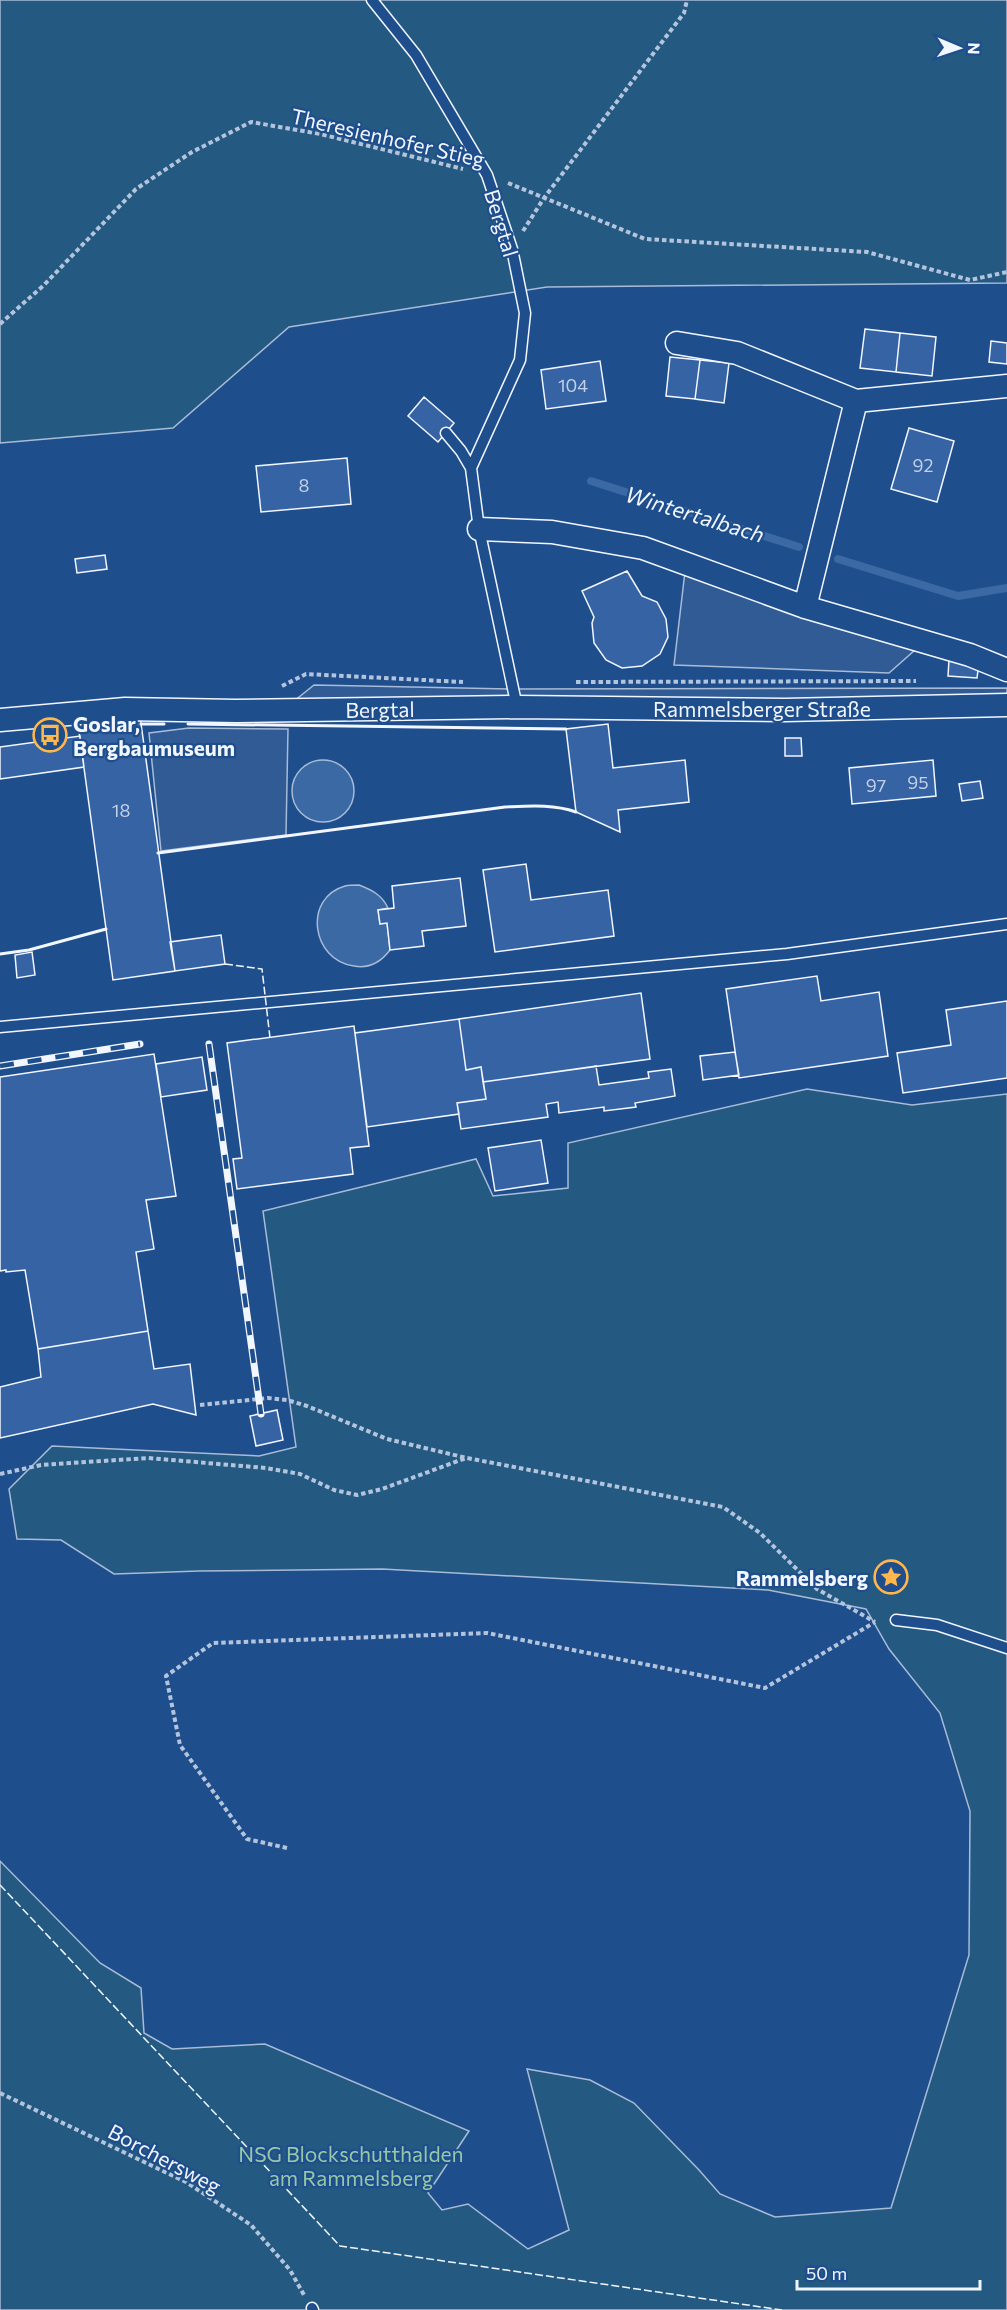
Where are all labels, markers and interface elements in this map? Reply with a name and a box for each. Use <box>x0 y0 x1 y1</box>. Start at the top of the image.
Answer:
north arrow <box>929 18 989 78</box>
text: N <box>965 42 984 55</box>
street label: Theresienhofer Stieg <box>289 103 487 171</box>
street label: Bergtal <box>480 186 524 260</box>
house number: 104 <box>558 374 588 396</box>
house number: 92 <box>913 454 933 476</box>
house number: 8 <box>299 474 310 496</box>
water label: Wintertalbach <box>622 480 768 548</box>
street label: Bergtal <box>345 696 415 722</box>
street label: Rammelsberger Straße <box>653 696 871 721</box>
place label: Goslar, Bergbaumuseum <box>73 711 235 760</box>
bus stop icon: Goslar, Bergbaumuseum <box>32 717 68 753</box>
house number: 95 <box>907 771 929 793</box>
house number: 97 <box>866 774 886 796</box>
house number: 18 <box>112 799 130 821</box>
place icon: Rammelsberg <box>873 1559 909 1595</box>
place label: Rammelsberg <box>736 1565 868 1590</box>
street label: Borchersweg <box>104 2118 226 2198</box>
park label: NSG Blockschutthalden am Rammelsberg <box>238 2141 464 2190</box>
scale bar <box>797 2253 980 2291</box>
text: 50 m <box>806 2262 847 2284</box>

